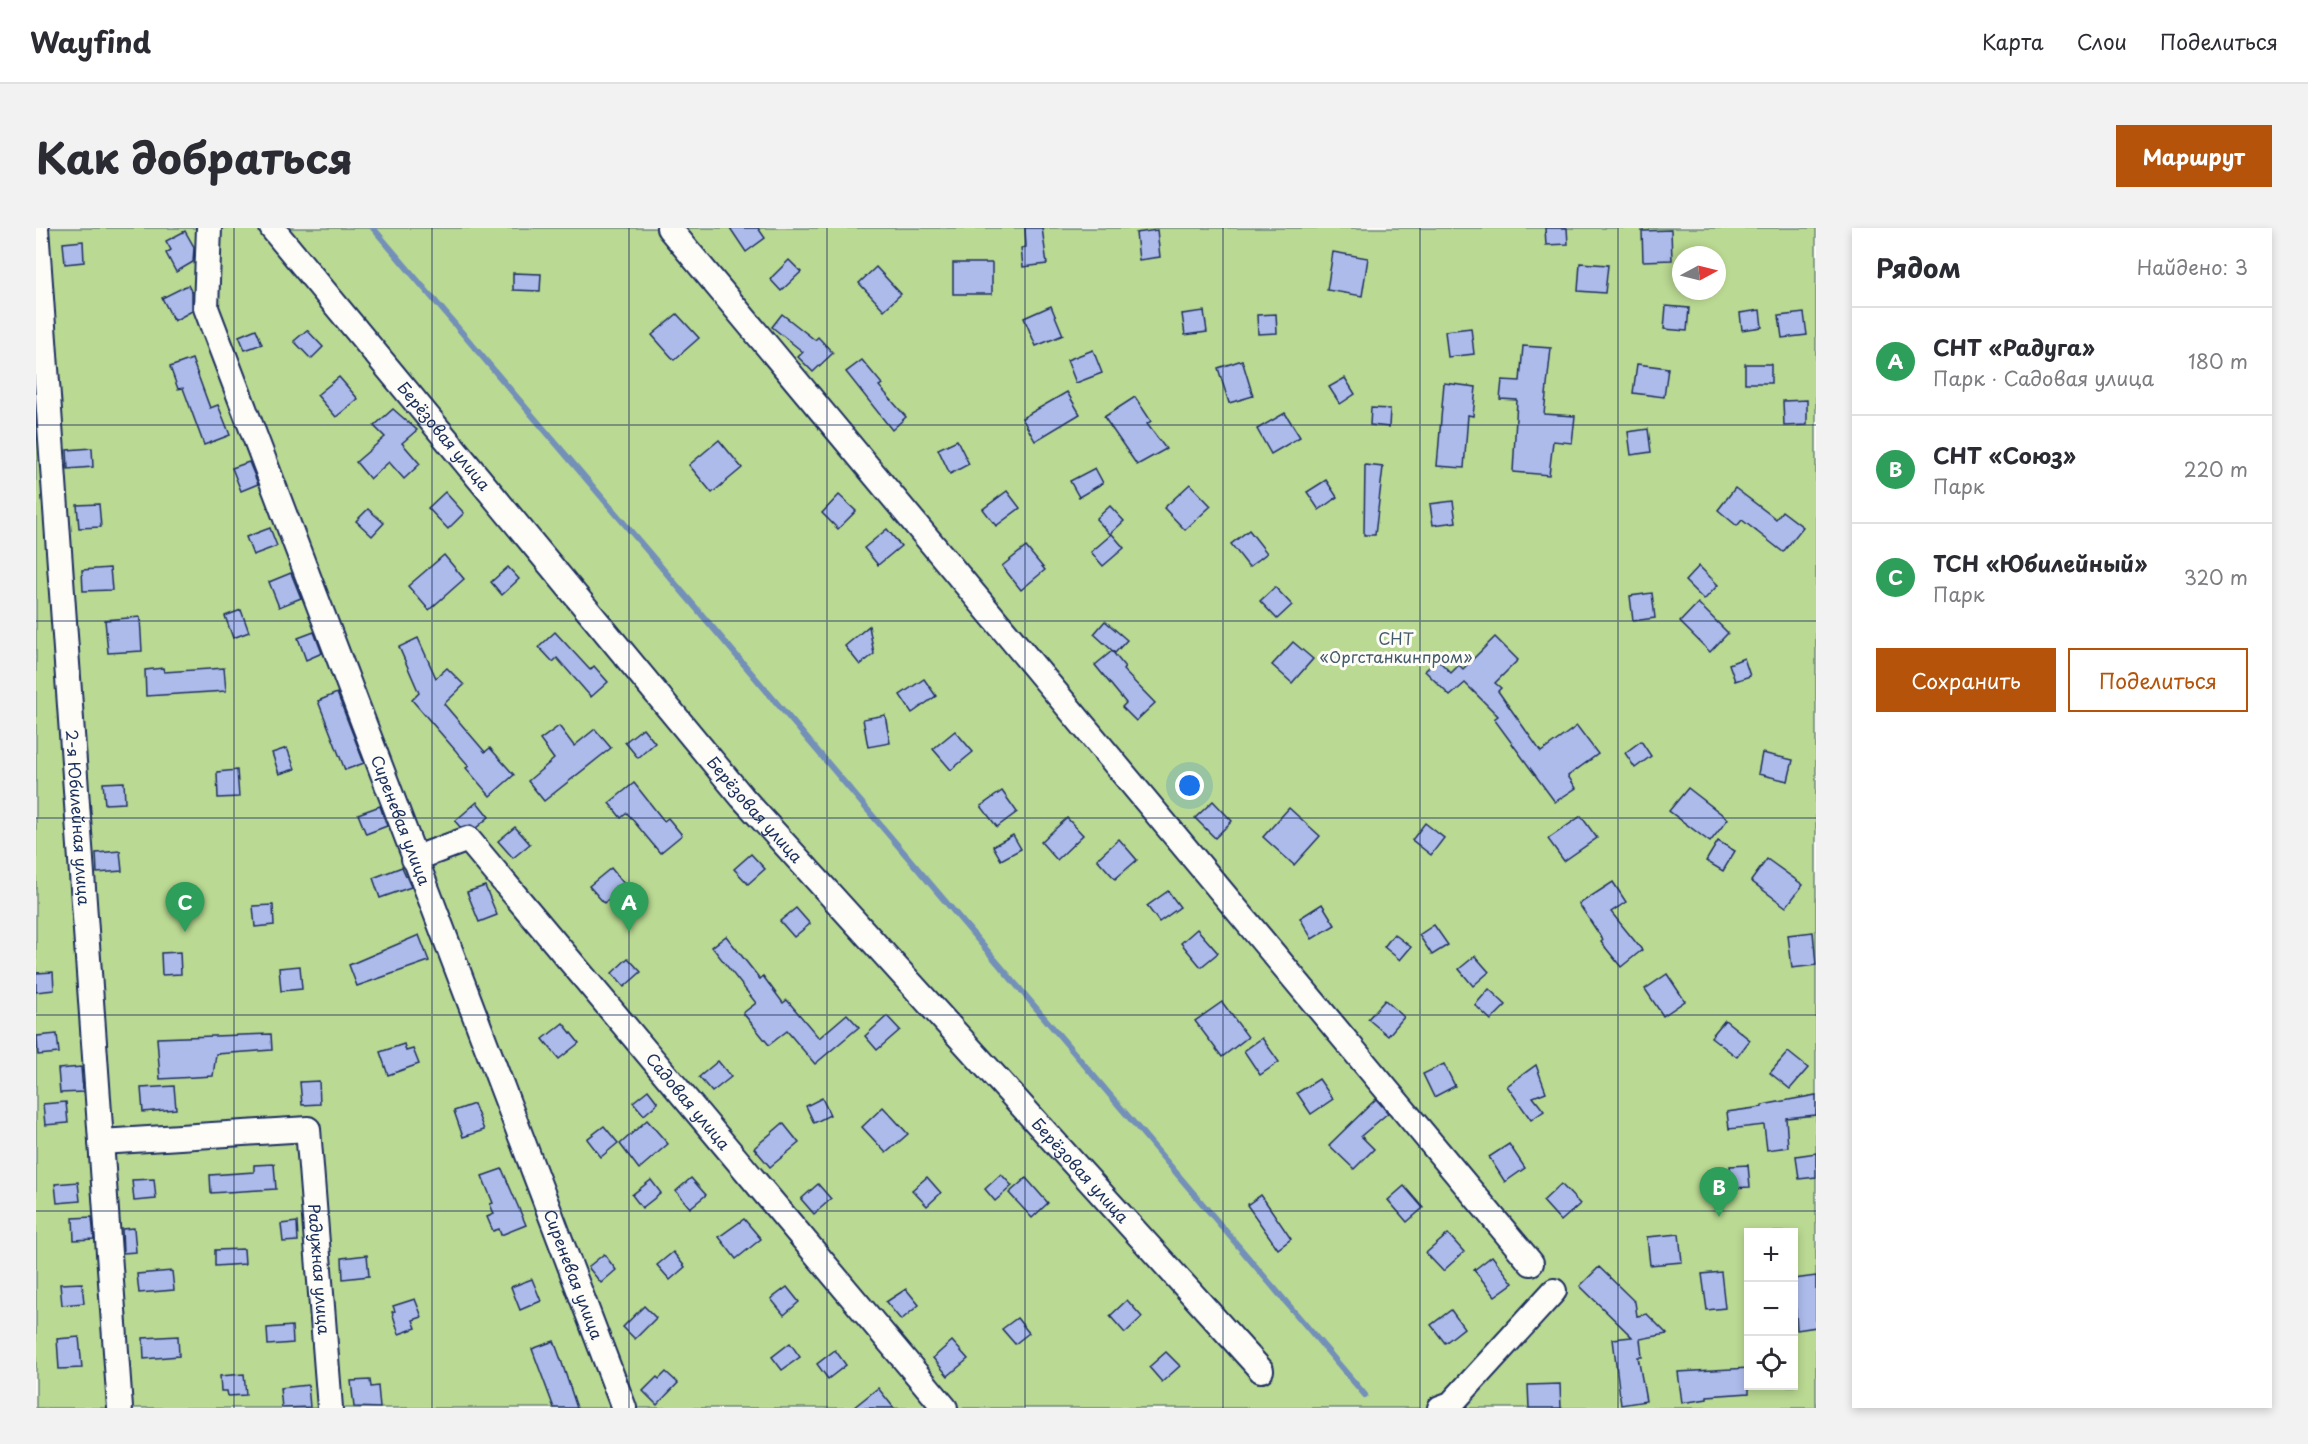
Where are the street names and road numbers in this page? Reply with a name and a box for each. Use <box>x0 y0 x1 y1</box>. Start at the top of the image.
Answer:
street label: Берёзовая улица <box>393 376 497 495</box>
street label: 2-я Юбилейная улица <box>61 729 97 906</box>
street label: Сиреневая улица <box>366 751 437 888</box>
street label: Берёзовая улица <box>702 751 809 868</box>
street label: Садовая улица <box>641 1047 737 1155</box>
street label: Берёзовая улица <box>1027 1112 1135 1228</box>
street label: Радужная улица <box>303 1203 337 1335</box>
street label: Сиреневая улица <box>539 1206 610 1343</box>

